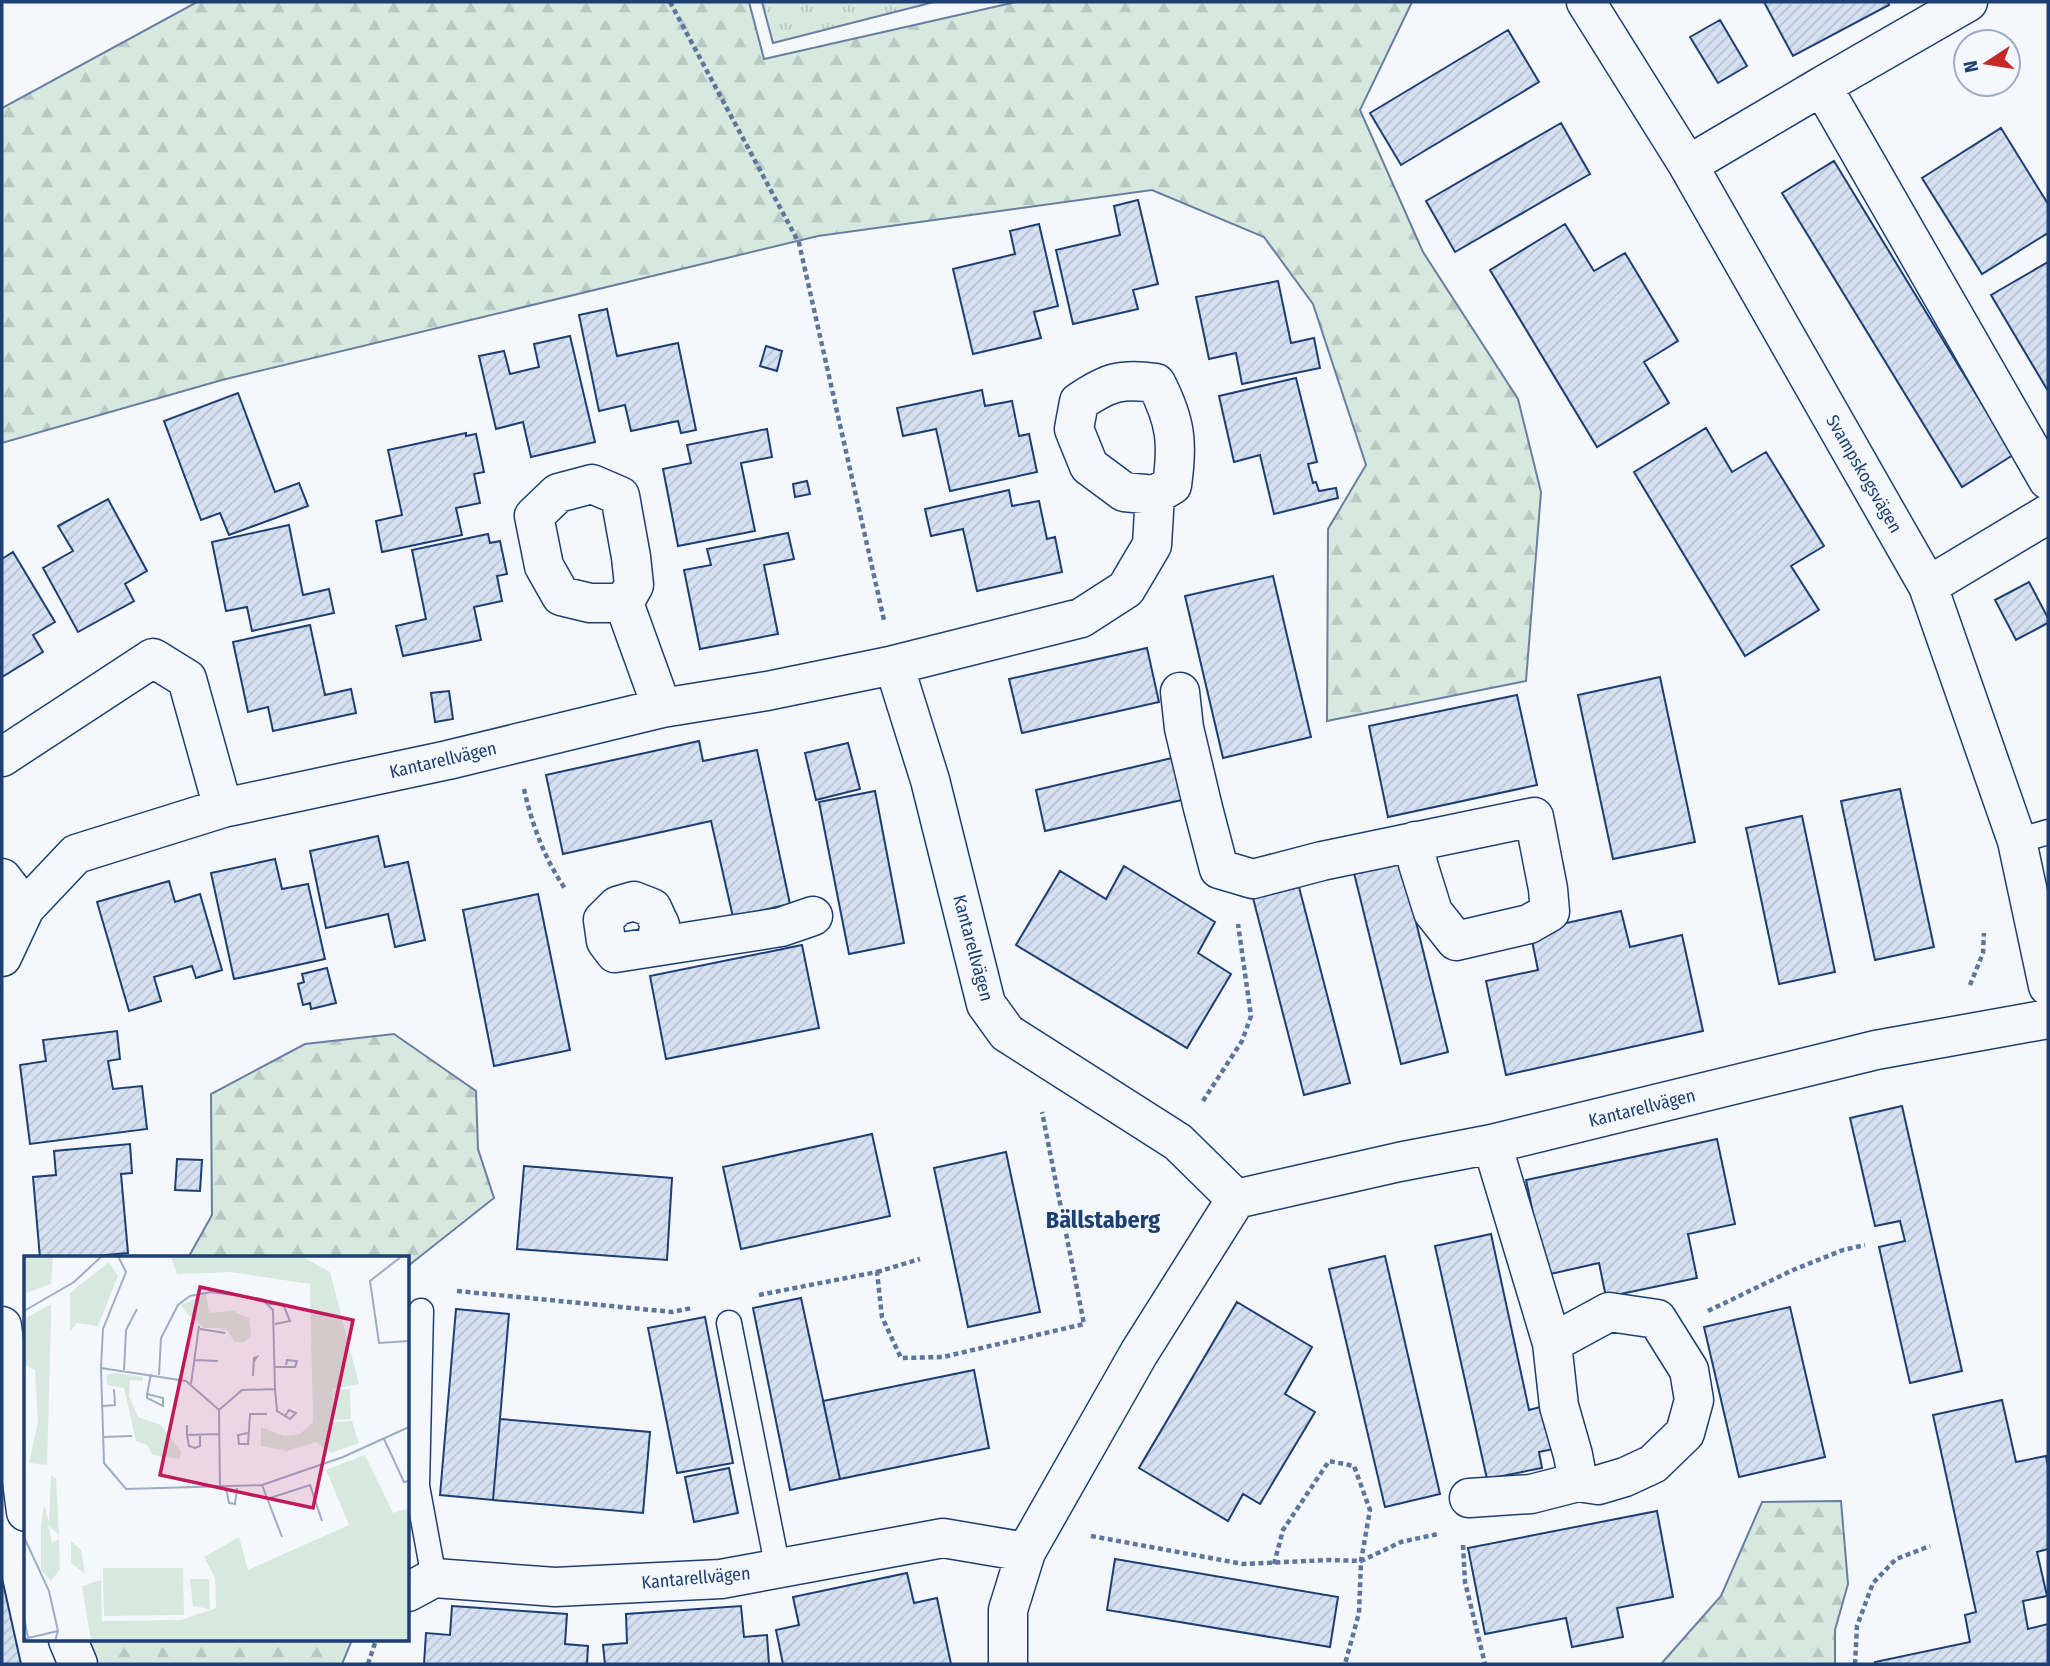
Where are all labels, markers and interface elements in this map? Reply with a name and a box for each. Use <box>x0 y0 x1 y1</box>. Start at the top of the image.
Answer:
north arrow <box>1952 28 2022 98</box>
text: N <box>1958 58 1983 74</box>
street label: Svampskogsvägen <box>1821 411 1907 537</box>
street label: Kantarellvägen <box>387 737 499 783</box>
street label: Kantarellvägen <box>948 892 998 1004</box>
street label: Kantarellvägen <box>1586 1084 1698 1132</box>
district label: Bällstaberg <box>1046 1206 1160 1234</box>
inset map <box>24 1256 410 1642</box>
street label: Kantarellvägen <box>641 1562 751 1594</box>

